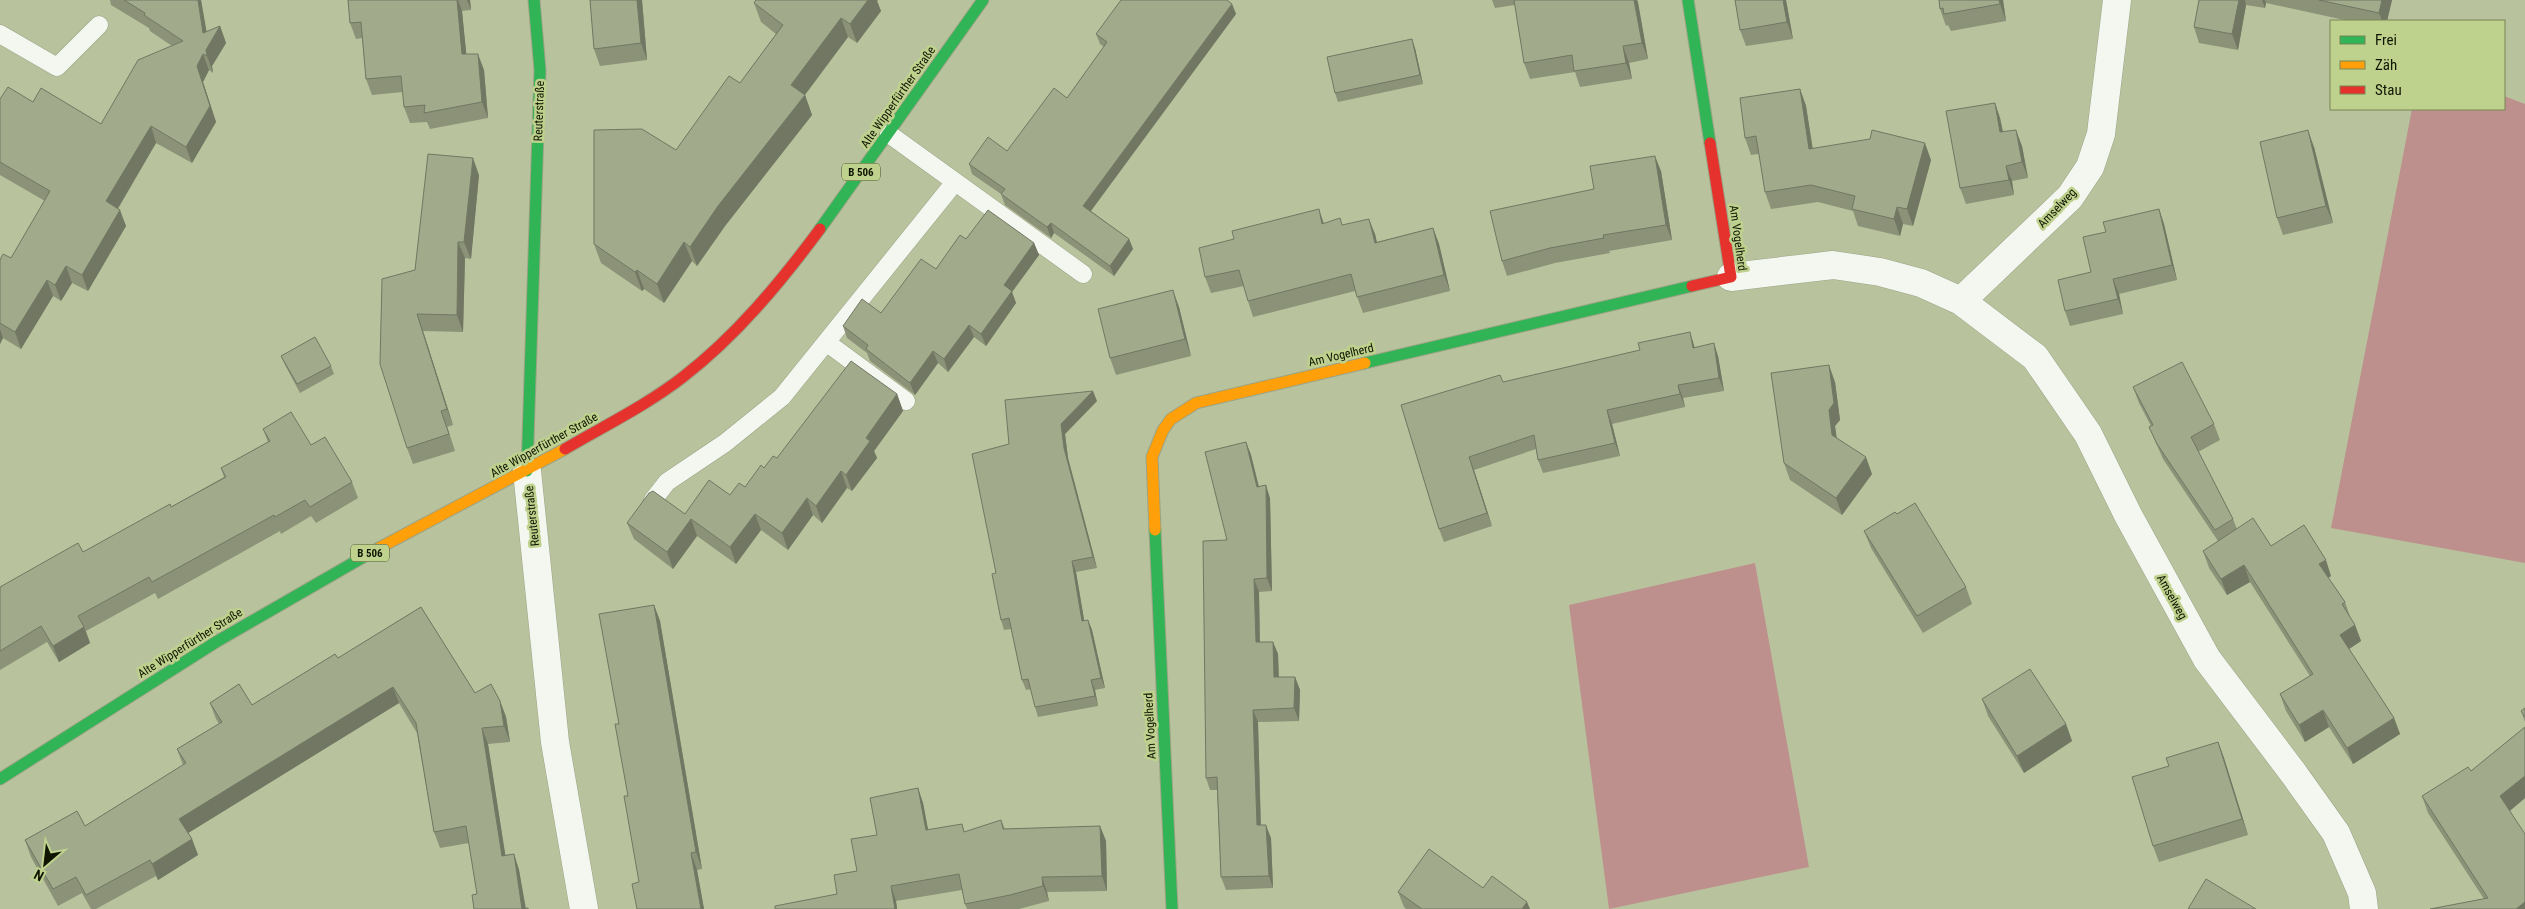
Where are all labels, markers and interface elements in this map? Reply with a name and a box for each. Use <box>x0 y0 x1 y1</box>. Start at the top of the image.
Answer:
legend <box>2330 20 2505 110</box>
text: Frei <box>2375 31 2397 49</box>
street label: Alte Wipperfürther Straße <box>858 43 938 150</box>
text: Zäh <box>2375 56 2397 74</box>
street label: Reuterstraße <box>531 80 547 142</box>
text: Stau <box>2375 81 2402 99</box>
road number: B 506 <box>842 163 880 180</box>
street label: Amselweg <box>2035 185 2079 231</box>
street label: Am Vogelherd <box>1726 204 1750 272</box>
street label: Am Vogelherd <box>1307 341 1375 369</box>
street label: Alte Wipperfürther Straße <box>488 409 600 480</box>
street label: Reuterstraße <box>522 485 542 547</box>
road number: B 506 <box>351 544 389 562</box>
street label: Amselweg <box>2154 572 2190 622</box>
street label: Alte Wipperfürther Straße <box>135 605 245 681</box>
street label: Am Vogelherd <box>1141 692 1159 760</box>
north arrow <box>20 839 70 889</box>
text: N <box>31 866 46 885</box>

